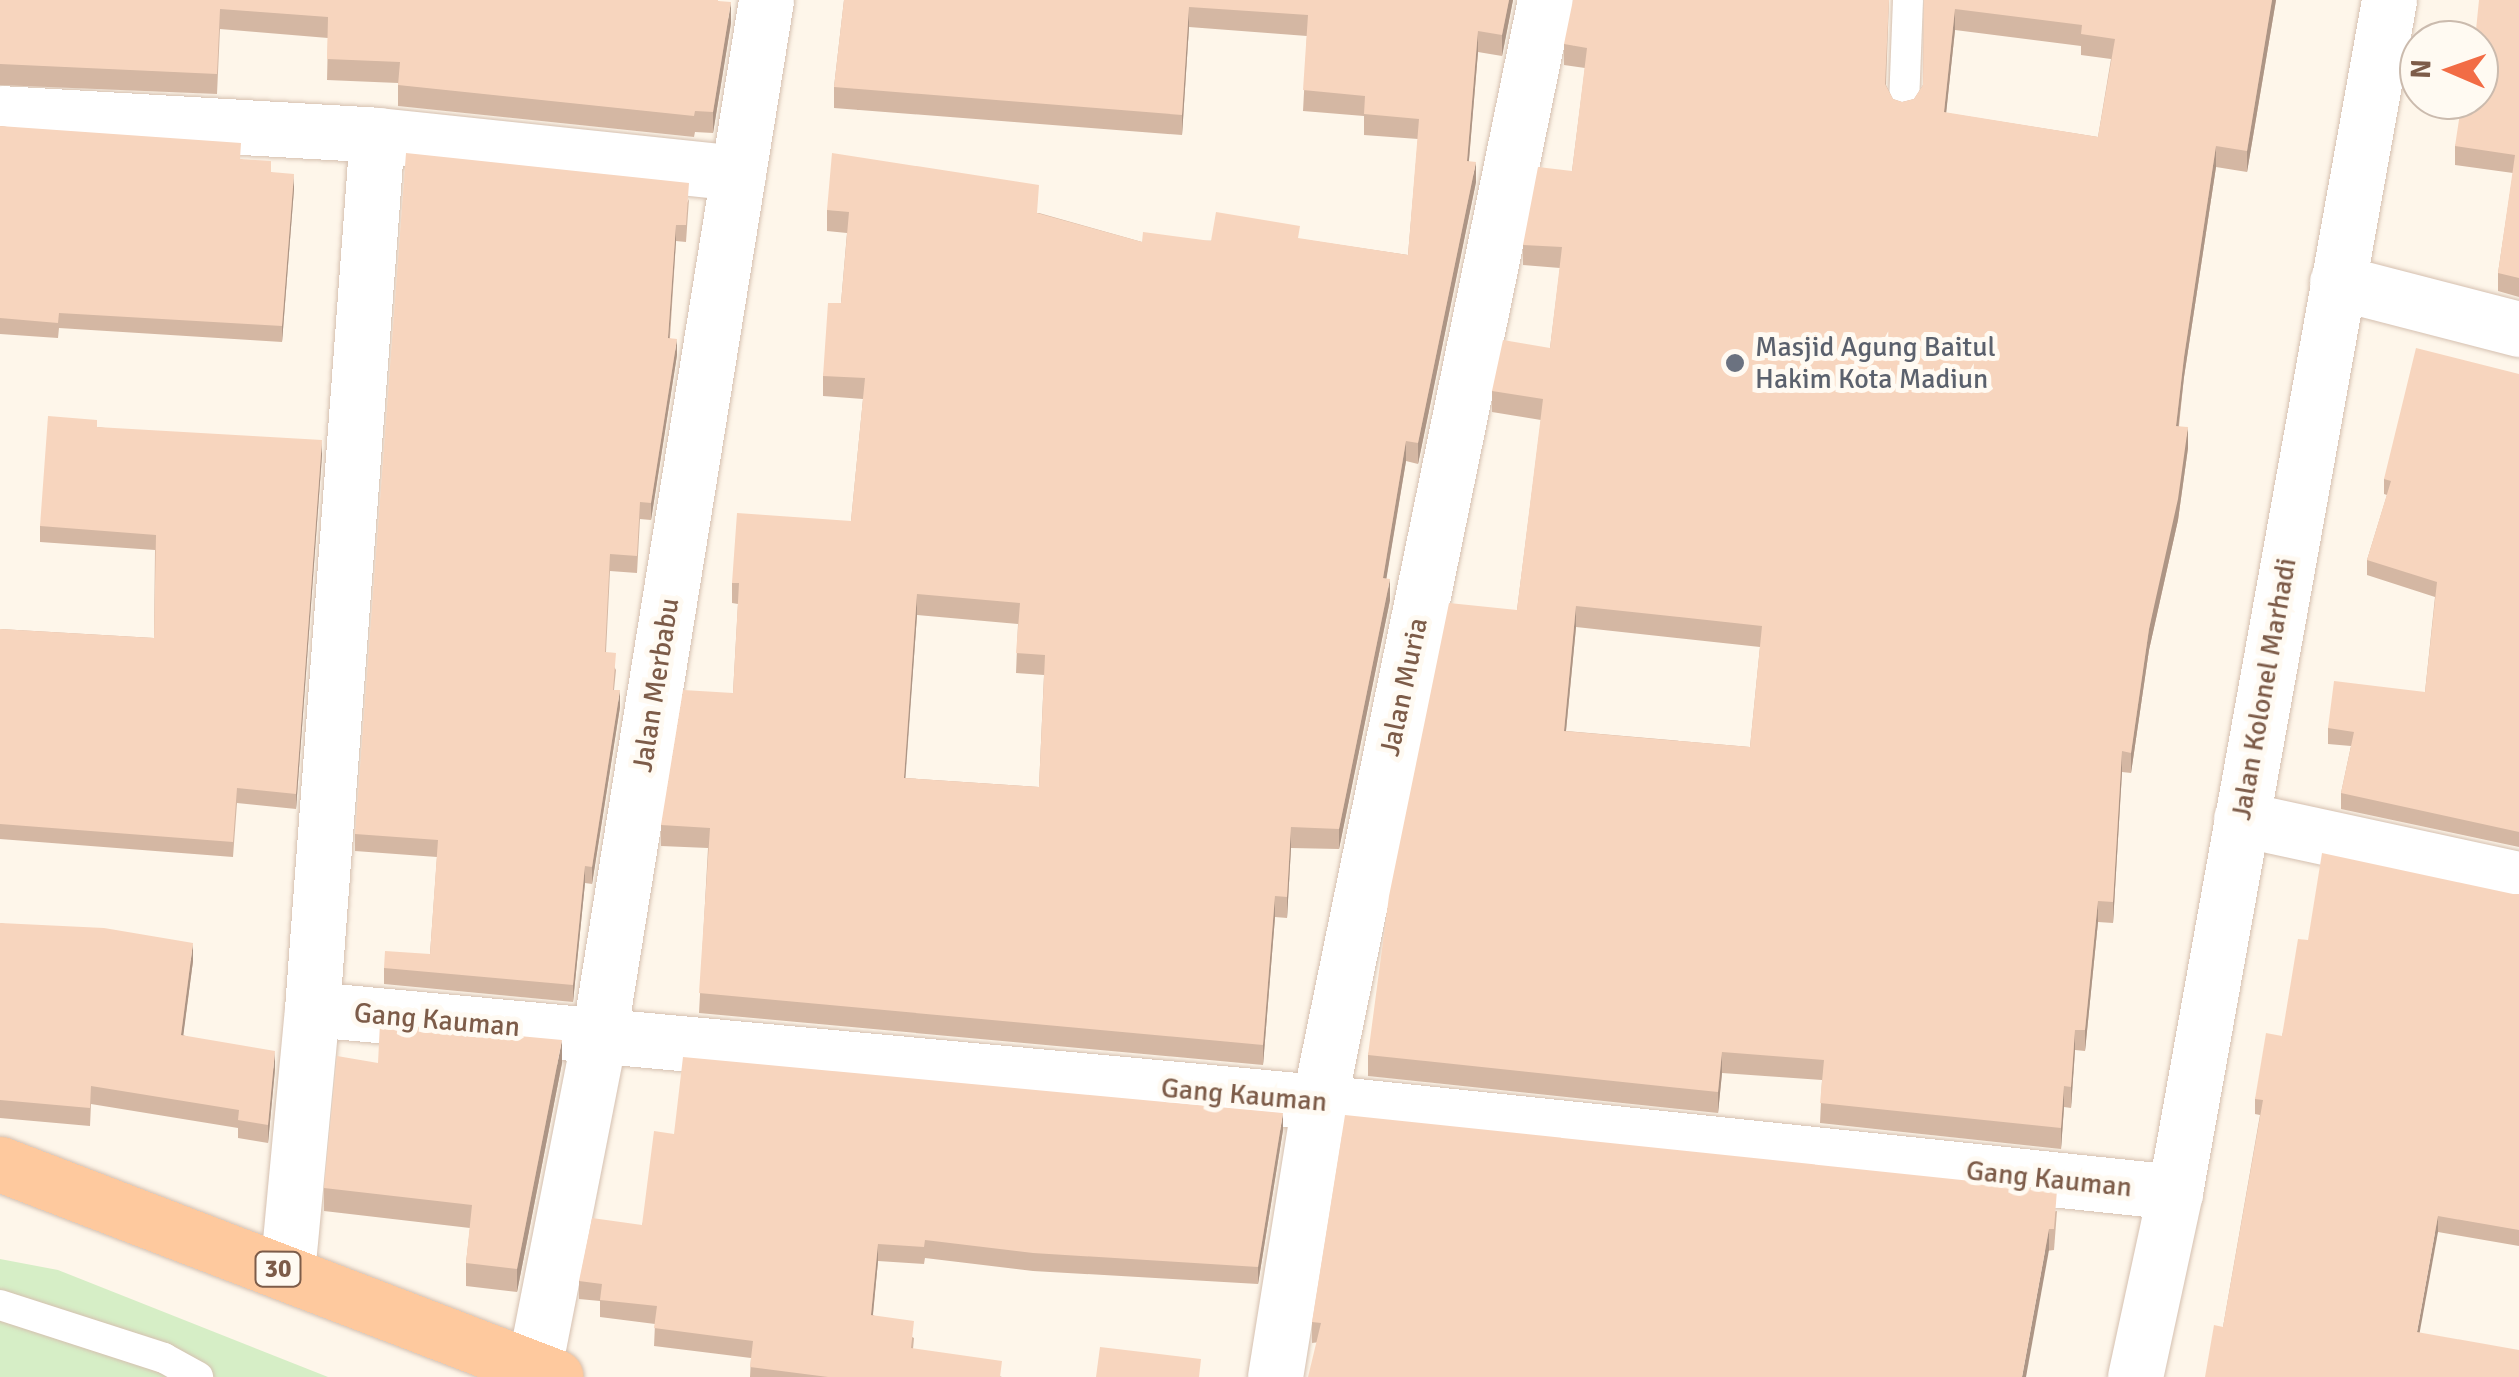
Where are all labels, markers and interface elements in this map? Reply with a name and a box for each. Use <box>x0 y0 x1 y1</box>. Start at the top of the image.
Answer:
north arrow <box>2399 20 2499 120</box>
text: N <box>2404 59 2438 79</box>
place label: Masjid Agung Baitul Hakim Kota Madiun <box>1755 330 1996 396</box>
marker: Masjid Agung Baitul Hakim Kota Madiun <box>1724 352 1746 374</box>
street label: Jalan Kolonel Marhadi <box>2224 555 2304 823</box>
street label: Jalan Merbabu <box>626 596 686 774</box>
street label: Jalan Muria <box>1373 615 1435 759</box>
street label: Gang Kauman <box>353 996 521 1044</box>
street label: Gang Kauman <box>1160 1071 1328 1119</box>
street label: Gang Kauman <box>1964 1154 2134 1204</box>
road number: 30 <box>253 1249 303 1289</box>

